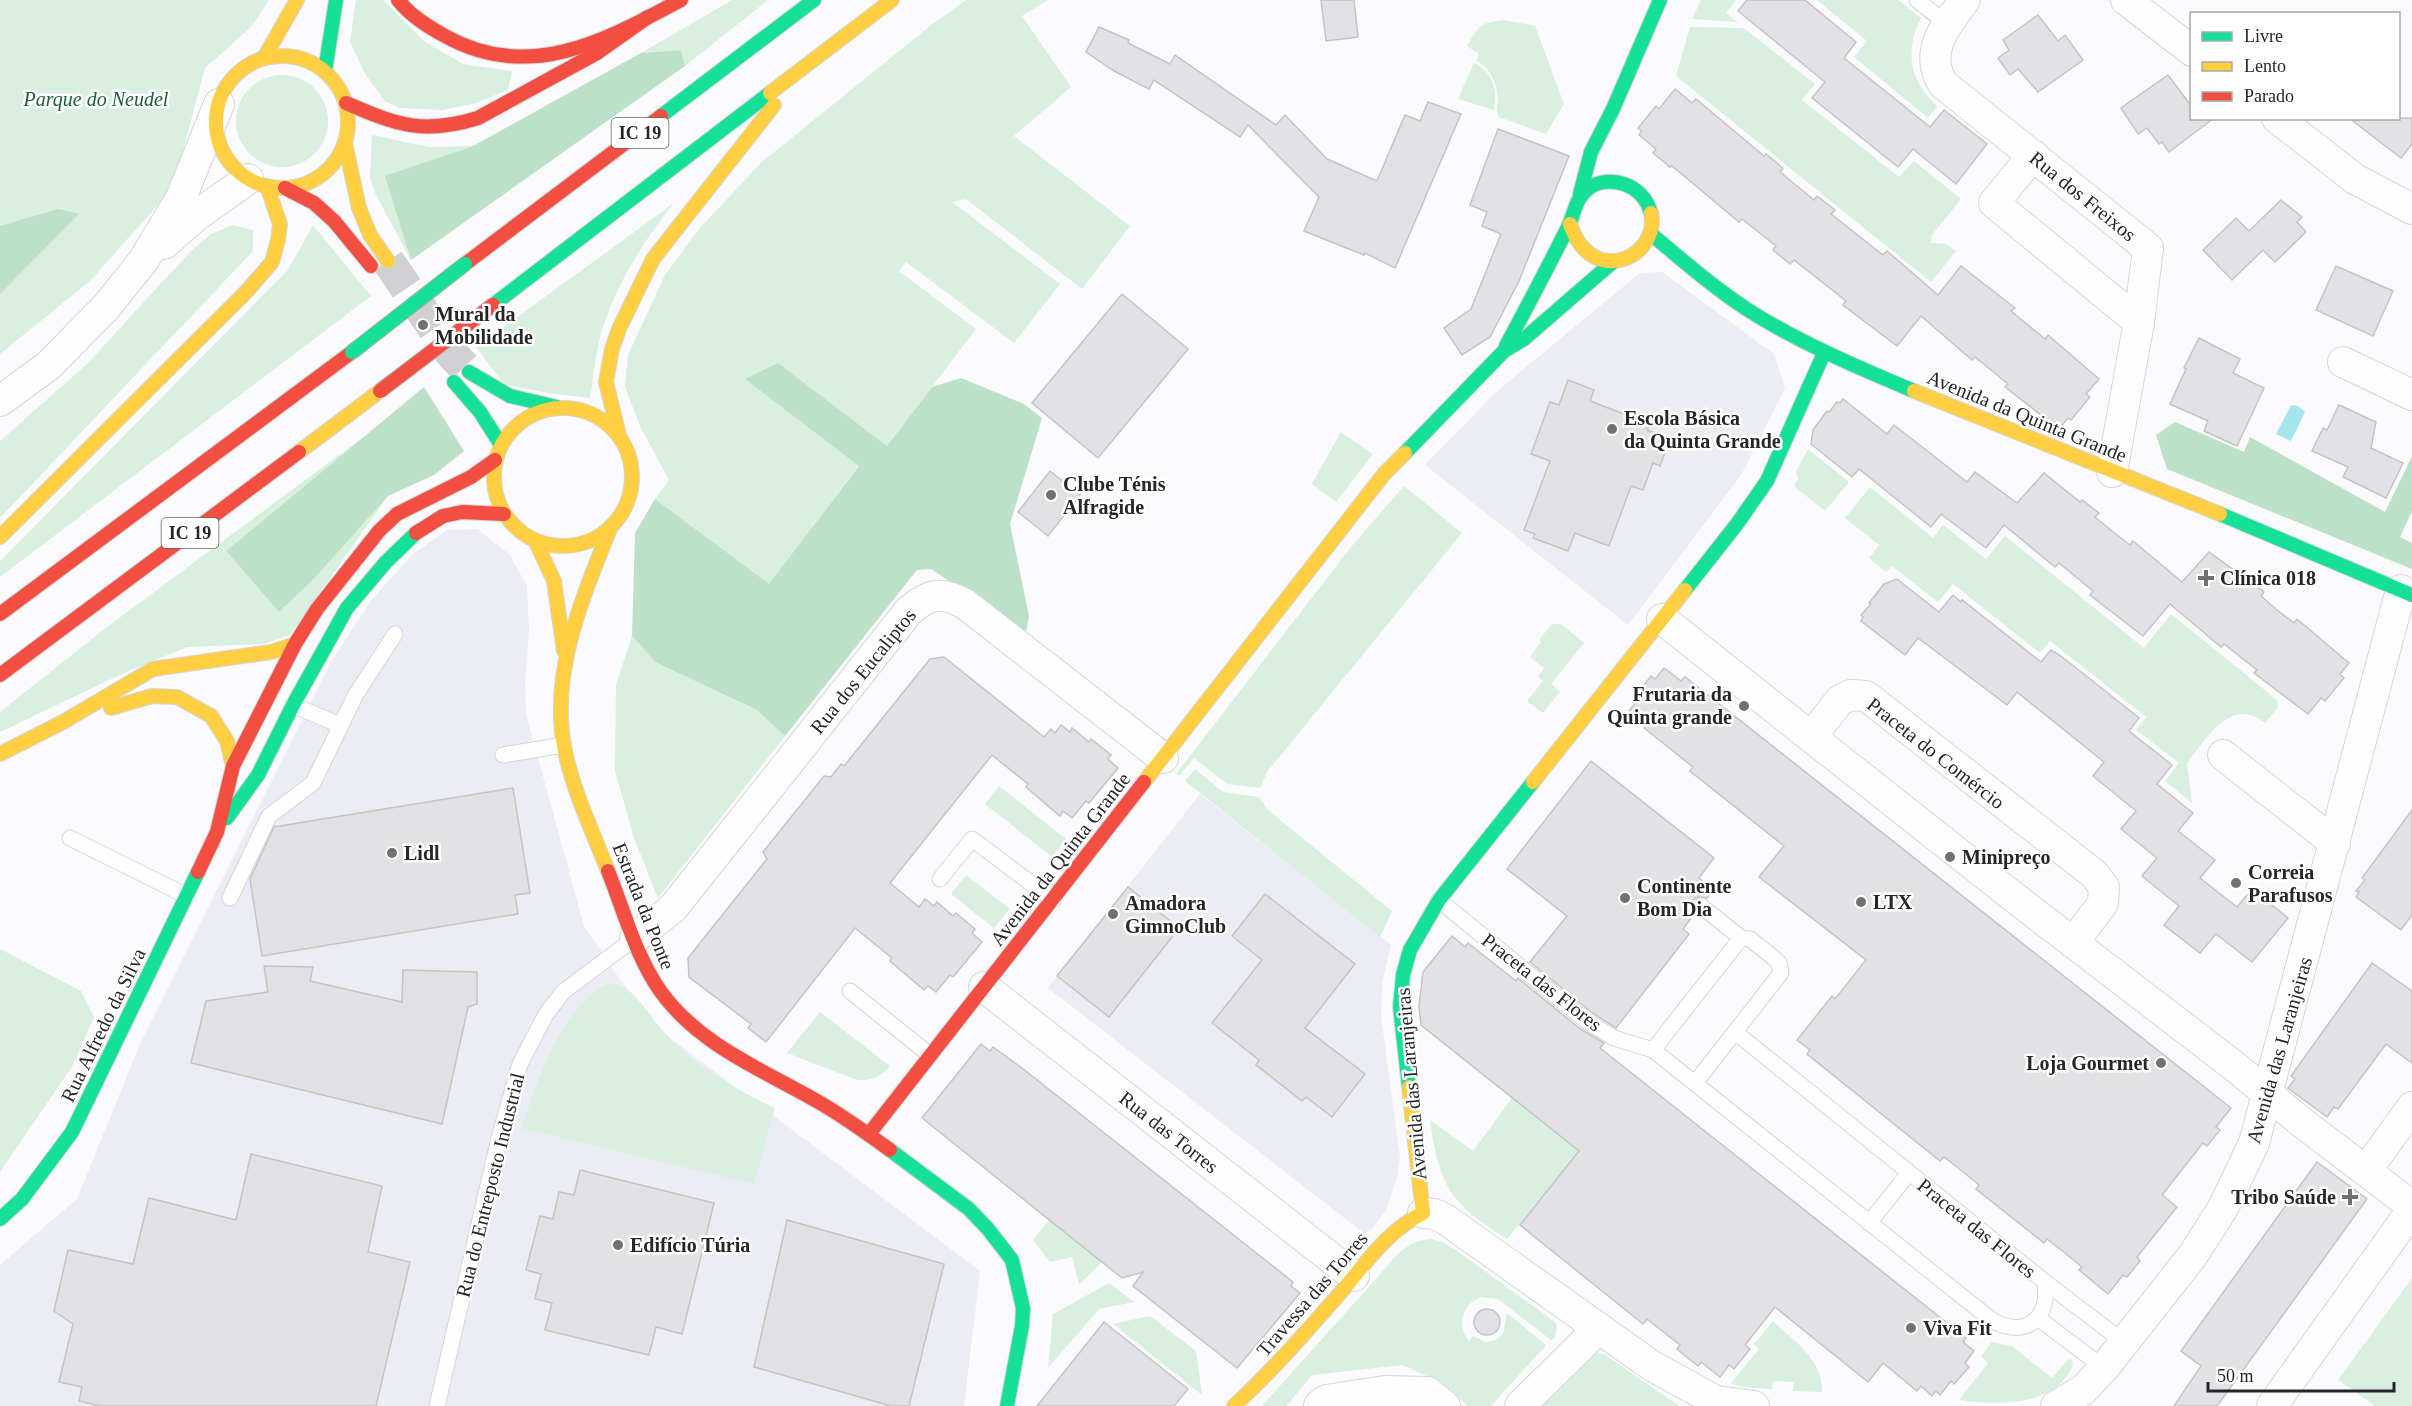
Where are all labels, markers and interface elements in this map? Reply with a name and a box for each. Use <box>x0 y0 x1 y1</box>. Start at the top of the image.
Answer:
legend <box>2190 12 2400 120</box>
text: Livre <box>2244 26 2283 46</box>
text: Lento <box>2244 56 2286 76</box>
text: Parado <box>2244 86 2294 106</box>
park label: Parque do Neudel <box>23 88 169 111</box>
road number: IC 19 <box>612 118 668 148</box>
street label: Rua dos Freixos <box>2026 147 2141 246</box>
place label: Mural da Mobilidade <box>435 303 533 348</box>
marker: Mural da Mobilidade <box>416 318 430 332</box>
street label: Avenida da Quinta Grande <box>1924 366 2130 466</box>
place label: Escola Básica da Quinta Grande <box>1624 407 1781 452</box>
marker: Escola Básica da Quinta Grande <box>1605 422 1619 436</box>
place label: Clube Ténis Alfragide <box>1063 473 1166 519</box>
marker: Clube Ténis Alfragide <box>1044 488 1058 502</box>
road number: IC 19 <box>162 518 219 548</box>
place label: Clínica 018 <box>2220 567 2316 589</box>
marker: Clínica 018 <box>2197 569 2215 587</box>
street label: Rua dos Eucaliptos <box>806 604 921 739</box>
place label: Frutaria da Quinta grande <box>1607 683 1732 729</box>
street label: Praceta do Comércio <box>1863 693 2009 813</box>
marker: Frutaria da Quinta grande <box>1737 699 1751 713</box>
street label: Avenida da Quinta Grande <box>986 768 1134 950</box>
street label: Estrada da Ponte <box>609 840 679 973</box>
place label: Lidl <box>404 842 440 864</box>
marker: Lidl <box>385 846 399 860</box>
place label: Minipreço <box>1962 846 2051 869</box>
marker: Minipreço <box>1943 850 1957 864</box>
place label: Correia Parafusos <box>2248 861 2333 906</box>
place label: Continente Bom Dia <box>1637 875 1732 920</box>
marker: Correia Parafusos <box>2229 876 2243 890</box>
marker: Continente Bom Dia <box>1618 891 1632 905</box>
place label: LTX <box>1873 891 1913 913</box>
place label: Amadora GimnoClub <box>1125 892 1226 937</box>
marker: LTX <box>1854 895 1868 909</box>
marker: Amadora GimnoClub <box>1106 907 1120 921</box>
street label: Praceta das Flores <box>1478 929 1606 1036</box>
street label: Rua Alfredo da Silva <box>56 944 150 1105</box>
street label: Avenida das Laranjeiras <box>2242 954 2317 1146</box>
street label: Avenida das Laranjeiras <box>1392 987 1431 1181</box>
place label: Loja Gourmet <box>2026 1052 2149 1075</box>
marker: Loja Gourmet <box>2154 1056 2168 1070</box>
street label: Rua do Entreposto Industrial <box>451 1070 530 1300</box>
street label: Rua das Torres <box>1115 1087 1223 1178</box>
street label: Praceta das Flores <box>1914 1174 2041 1282</box>
place label: Tribo Saúde <box>2231 1186 2336 1208</box>
marker: Tribo Saúde <box>2341 1188 2359 1206</box>
street label: Travessa das Torres <box>1252 1227 1372 1361</box>
place label: Edifício Túria <box>630 1234 750 1256</box>
marker: Edifício Túria <box>611 1238 625 1252</box>
place label: Viva Fit <box>1923 1317 1992 1339</box>
marker: Viva Fit <box>1904 1321 1918 1335</box>
scale bar <box>2208 1355 2394 1393</box>
text: 50 m <box>2217 1366 2254 1386</box>

